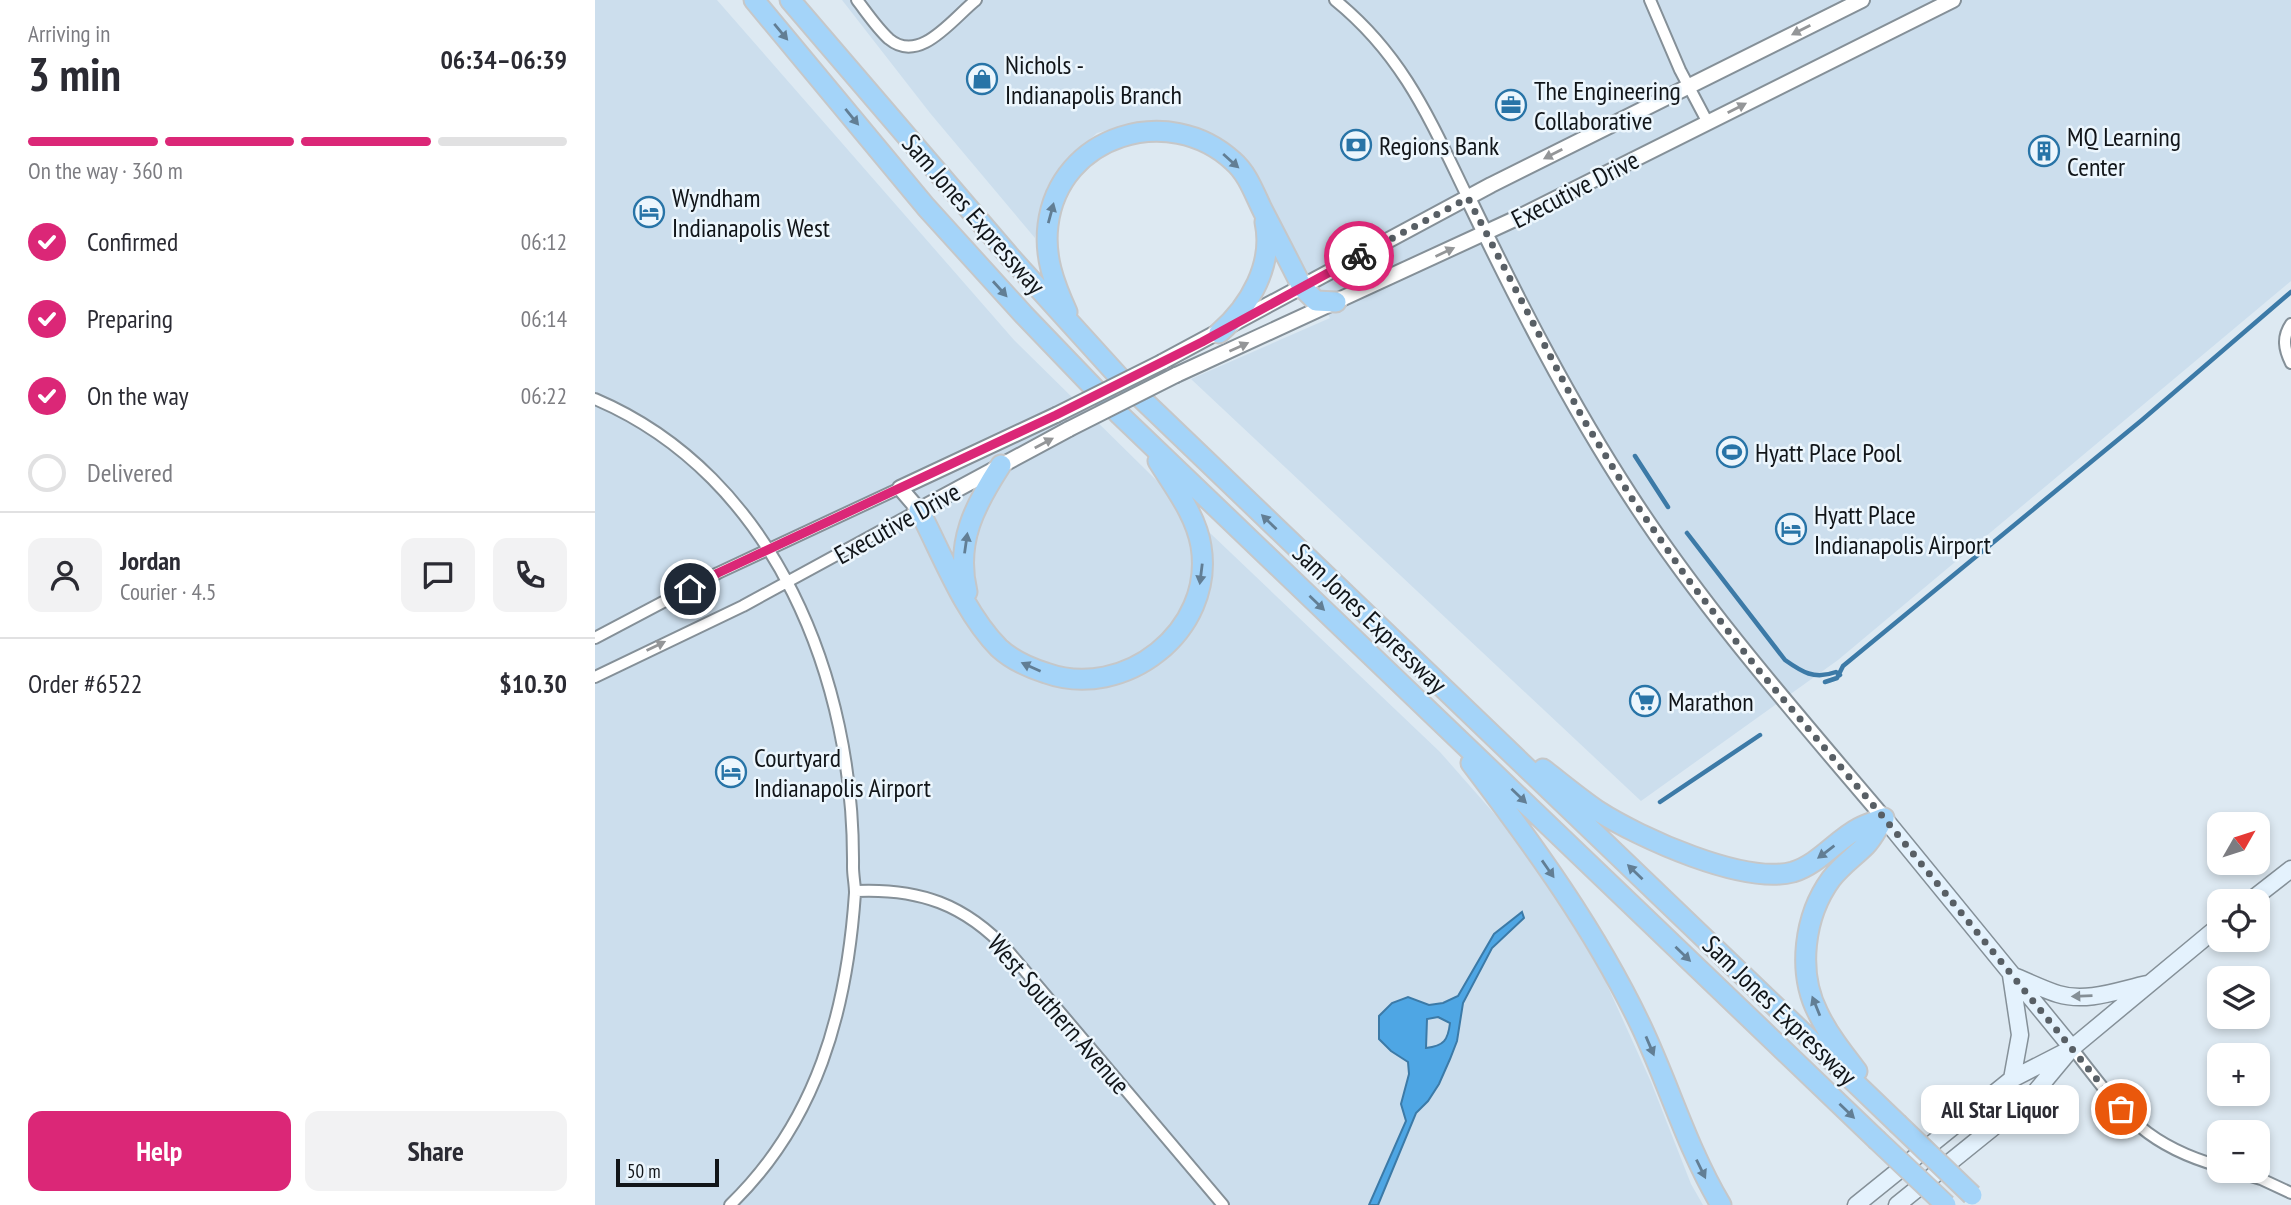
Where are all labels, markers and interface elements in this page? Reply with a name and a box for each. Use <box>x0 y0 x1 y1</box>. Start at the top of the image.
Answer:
text: Arriving in <box>28 19 110 48</box>
one-way arrow <box>773 23 789 41</box>
one-way arrow <box>1791 25 1811 36</box>
text: 06:34–06:39 <box>440 43 567 76</box>
text: 3 min <box>28 44 121 104</box>
place label: Nichols - Indianapolis Branch <box>1005 48 1182 111</box>
shop icon: Nichols - Indianapolis Branch <box>965 62 999 96</box>
place label: The Engineering Collaborative <box>1534 74 1681 137</box>
office icon: The Engineering Collaborative <box>1494 88 1528 122</box>
one-way arrow <box>1727 102 1747 113</box>
one-way arrow <box>844 107 859 125</box>
place label: MQ Learning Center <box>2067 120 2181 183</box>
street label: Sam Jones Expressway <box>895 127 1053 301</box>
bank icon: Regions Bank <box>1339 128 1373 162</box>
place label: Regions Bank <box>1379 129 1499 162</box>
building icon: MQ Learning Center <box>2027 134 2061 168</box>
street label: Executive Drive <box>1506 143 1644 235</box>
one-way arrow <box>1543 149 1563 160</box>
one-way arrow <box>1223 152 1240 168</box>
text: On the way · 360 m <box>28 156 183 185</box>
place label: Wyndham Indianapolis West <box>672 181 830 244</box>
hotel icon: Wyndham Indianapolis West <box>632 195 666 229</box>
one-way arrow <box>1046 202 1057 224</box>
courier <box>1324 221 1394 291</box>
icon: check <box>28 223 66 261</box>
text: Confirmed <box>87 225 178 258</box>
text: 06:12 <box>521 227 567 256</box>
icon: bike <box>1340 237 1378 275</box>
one-way arrow <box>1435 246 1456 257</box>
one-way arrow <box>992 280 1008 298</box>
icon: check <box>28 300 66 338</box>
text: Preparing <box>87 302 173 335</box>
text: 06:14 <box>521 304 567 333</box>
one-way arrow <box>1228 341 1249 352</box>
icon: check <box>28 377 66 415</box>
text: On the way <box>87 379 189 412</box>
text: 06:22 <box>521 381 567 410</box>
sports icon: Hyatt Place Pool <box>1715 435 1749 469</box>
place label: Hyatt Place Pool <box>1755 436 1902 469</box>
one-way arrow <box>1034 437 1054 448</box>
text: Delivered <box>87 456 173 489</box>
street label: Executive Drive <box>828 475 966 571</box>
place label: Hyatt Place Indianapolis Airport <box>1814 498 1991 561</box>
hotel icon: Hyatt Place Indianapolis Airport <box>1774 512 1808 546</box>
one-way arrow <box>1261 513 1278 530</box>
one-way arrow <box>960 532 971 554</box>
street label: Sam Jones Expressway <box>1286 536 1454 700</box>
button: person <box>28 538 102 612</box>
button: chat <box>401 538 475 612</box>
button: phone <box>493 538 567 612</box>
text: Jordan <box>120 544 181 577</box>
pin <box>660 559 720 619</box>
one-way arrow <box>1195 563 1206 585</box>
icon: home <box>671 570 709 608</box>
text: Courier · 4.5 <box>120 577 216 606</box>
one-way arrow <box>1309 595 1326 612</box>
one-way arrow <box>646 641 666 652</box>
one-way arrow <box>1021 661 1041 673</box>
text: Order #6522 <box>28 667 143 700</box>
text: $10.30 <box>499 667 567 700</box>
supermarket icon: Marathon <box>1628 684 1662 718</box>
place label: Marathon <box>1668 685 1754 718</box>
place label: Courtyard Indianapolis Airport <box>754 741 931 804</box>
hotel icon: Courtyard Indianapolis Airport <box>714 755 748 789</box>
one-way arrow <box>1510 787 1527 804</box>
north arrow <box>2207 812 2270 875</box>
map controls <box>2207 812 2270 1183</box>
one-way arrow <box>1817 845 1835 859</box>
one-way arrow <box>1541 860 1555 878</box>
one-way arrow <box>1627 865 1644 881</box>
button: locate <box>2207 889 2270 952</box>
street label: West Southern Avenue <box>981 927 1137 1101</box>
street label: Sam Jones Expressway <box>1696 928 1864 1092</box>
one-way arrow <box>1674 945 1691 962</box>
button: layers <box>2207 966 2270 1029</box>
one-way arrow <box>2071 990 2093 1001</box>
one-way arrow <box>1810 996 1821 1017</box>
one-way arrow <box>1644 1036 1655 1057</box>
button: + <box>2207 1043 2270 1106</box>
pin <box>2091 1079 2151 1139</box>
callout: All Star Liquor <box>1921 1084 2079 1134</box>
icon: bag <box>2102 1090 2140 1128</box>
text: All Star Liquor <box>1941 1095 2059 1124</box>
one-way arrow <box>1838 1103 1855 1120</box>
button: Help <box>28 1111 291 1191</box>
button: Share <box>305 1111 567 1191</box>
button: − <box>2207 1120 2270 1183</box>
scale bar <box>616 1156 719 1188</box>
text: 50 m <box>627 1159 661 1183</box>
one-way arrow <box>1695 1159 1707 1179</box>

